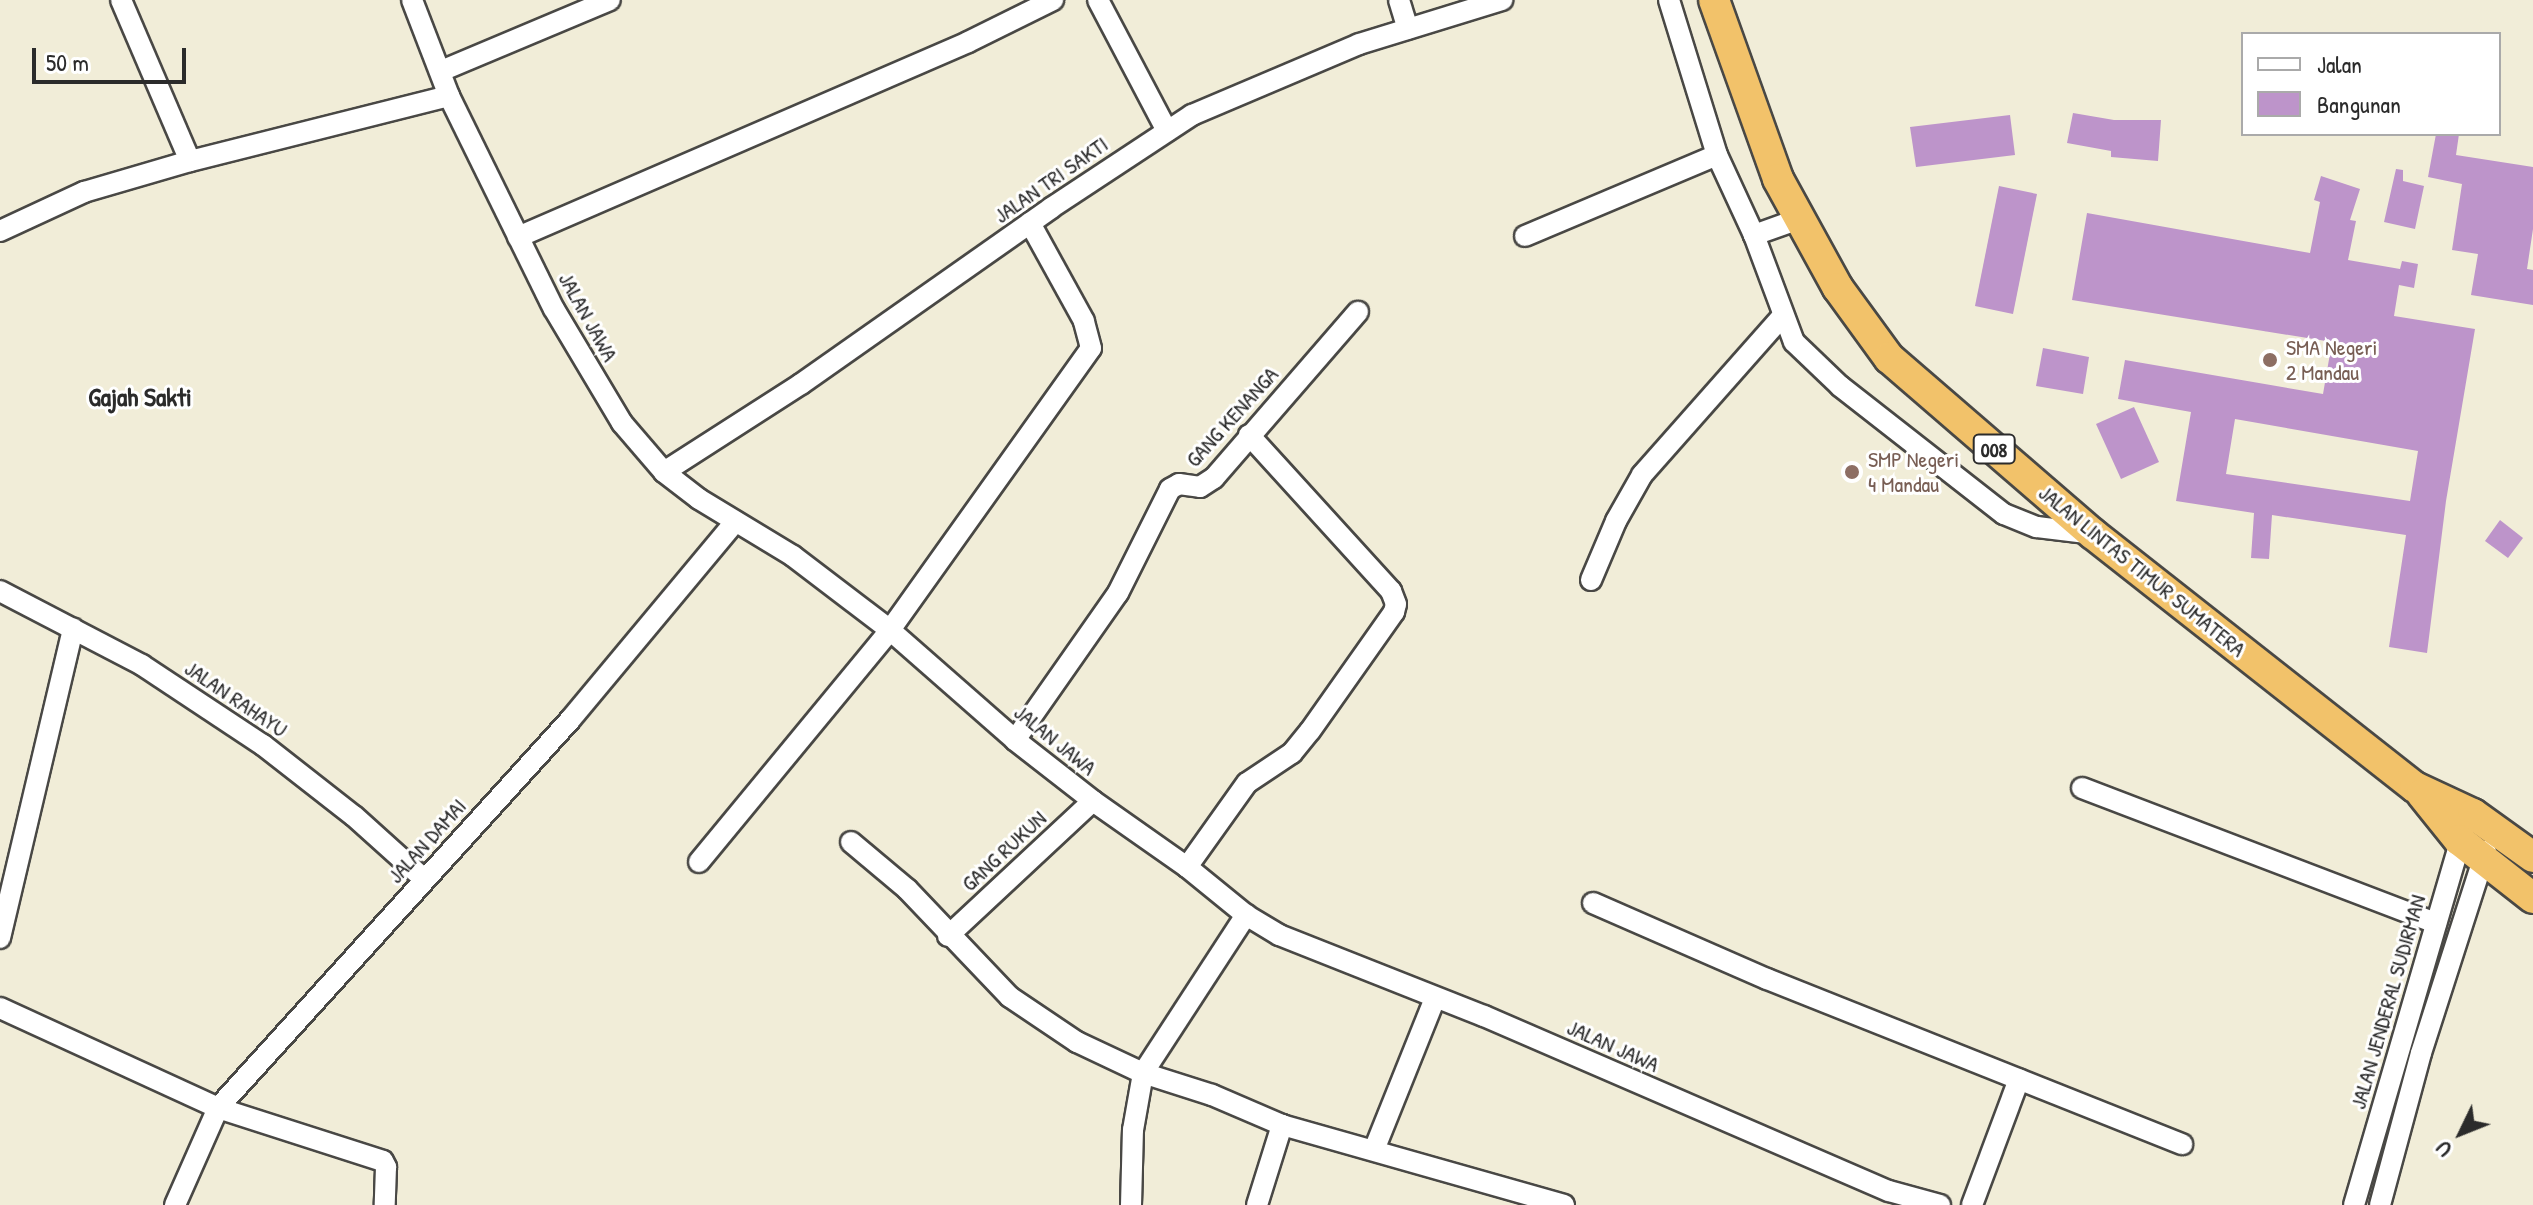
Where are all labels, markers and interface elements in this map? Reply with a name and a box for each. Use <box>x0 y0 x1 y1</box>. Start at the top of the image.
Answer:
scale bar <box>36 32 190 82</box>
legend <box>2241 32 2501 136</box>
text: 50 m <box>46 46 89 78</box>
text: Jalan <box>2317 48 2362 80</box>
text: Bangunan <box>2317 88 2401 120</box>
street label: JALAN TRI SAKTI <box>989 131 1113 229</box>
street label: JALAN JAWA <box>553 268 623 366</box>
place label: SMA Negeri 2 Mandau <box>2286 334 2377 386</box>
marker: SMA Negeri 2 Mandau <box>2261 351 2279 369</box>
street label: GANG KENANGA <box>1180 362 1284 472</box>
district label: Gajah Sakti <box>88 381 192 413</box>
road number: 008 <box>1972 433 2016 465</box>
place label: SMP Negeri 4 Mandau <box>1868 446 1959 498</box>
marker: SMP Negeri 4 Mandau <box>1843 463 1861 481</box>
street label: JALAN LINTAS TIMUR SUMATERA <box>2033 479 2251 663</box>
street label: JALAN RAHAYU <box>180 655 292 743</box>
street label: JALAN JAWA <box>1009 699 1101 781</box>
street label: JALAN DAMAI <box>382 793 472 889</box>
street label: GANG RUKUN <box>956 805 1052 897</box>
street label: JALAN JENDERAL SUDIRMAN <box>2345 892 2431 1112</box>
street label: JALAN JAWA <box>1563 1014 1663 1078</box>
north arrow <box>2421 1093 2501 1173</box>
text: U <box>2428 1135 2459 1164</box>

